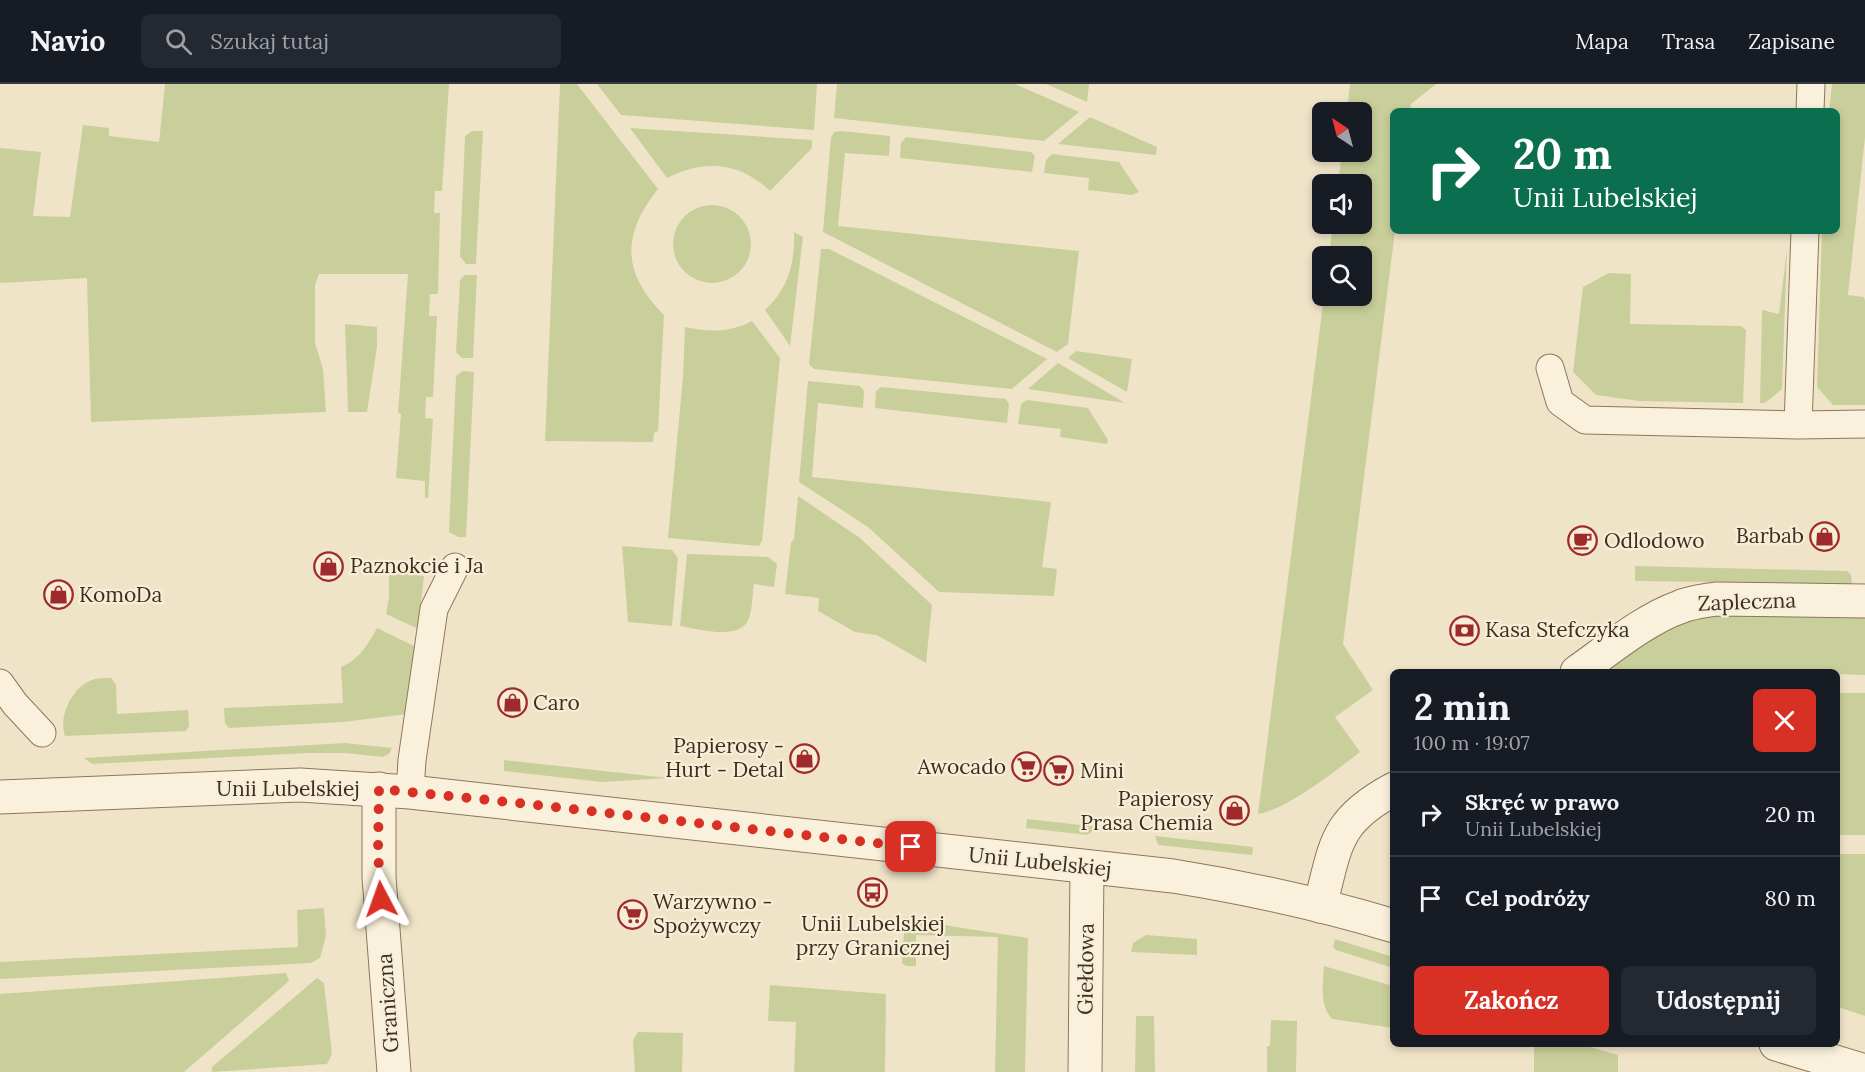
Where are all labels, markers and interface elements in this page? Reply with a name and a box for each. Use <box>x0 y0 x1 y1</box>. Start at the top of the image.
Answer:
search box <box>141 14 561 68</box>
text: Navio <box>30 23 105 59</box>
icon: search <box>162 25 195 58</box>
text: Szukaj tutaj <box>210 27 329 55</box>
text: Mapa <box>1575 28 1629 55</box>
text: Trasa <box>1662 28 1715 55</box>
text: Zapisane <box>1748 28 1835 55</box>
north arrow <box>1312 102 1372 162</box>
map controls <box>1312 102 1372 306</box>
text: 20 m <box>1513 127 1612 181</box>
icon: right <box>1414 132 1492 210</box>
button: sound <box>1312 174 1372 234</box>
text: Unii Lubelskiej <box>1513 180 1698 214</box>
button: search <box>1312 246 1372 306</box>
shop icon: Barbab <box>1809 520 1841 552</box>
place label: Barbab <box>1736 522 1804 549</box>
cafe icon: Odlodowo <box>1567 525 1599 557</box>
place label: Odlodowo <box>1604 527 1705 554</box>
shop icon: Paznokcie i Ja <box>313 550 345 582</box>
place label: Paznokcie i Ja <box>350 552 484 579</box>
shop icon: KomoDa <box>42 579 74 611</box>
place label: KomoDa <box>79 581 162 608</box>
street label: Zapleczna <box>1697 586 1797 617</box>
bank icon: Kasa Stefczyka <box>1448 614 1480 646</box>
place label: Kasa Stefczyka <box>1485 616 1630 643</box>
text: 2 min <box>1414 684 1511 730</box>
shop icon: Caro <box>496 687 528 719</box>
place label: Caro <box>533 689 580 716</box>
button: close <box>1753 689 1816 752</box>
text: 100 m · 19:07 <box>1414 730 1530 755</box>
place label: Papierosy - Hurt - Detal <box>665 732 784 783</box>
shop icon: Papierosy - Hurt - Detal <box>789 742 821 774</box>
supermarket icon: Awocado <box>1011 751 1043 783</box>
place label: Awocado <box>917 753 1006 780</box>
supermarket icon: Mini <box>1043 755 1075 787</box>
place label: Mini <box>1080 757 1124 784</box>
street label: Unii Lubelskiej <box>216 775 360 802</box>
place label: Papierosy Prasa Chemia <box>1080 785 1213 836</box>
text: Skręć w prawo <box>1465 788 1619 816</box>
shop icon: Papierosy Prasa Chemia <box>1218 795 1250 827</box>
icon: right <box>1414 798 1447 831</box>
text: 20 m <box>1765 800 1816 828</box>
text: Unii Lubelskiej <box>1465 816 1602 841</box>
pin <box>885 821 936 872</box>
icon: arrive <box>894 830 927 863</box>
street label: Unii Lubelskiej <box>967 841 1113 882</box>
position arrow <box>349 867 413 931</box>
bus stop icon: Unii Lubelskiej przy Granicznej <box>857 877 889 909</box>
icon: arrive <box>1414 882 1447 915</box>
text: Cel podróży <box>1465 884 1590 912</box>
text: 80 m <box>1765 884 1816 912</box>
place label: Warzywno - Spożywczy <box>653 888 772 939</box>
supermarket icon: Warzywno - Spożywczy <box>616 898 648 930</box>
place label: Unii Lubelskiej przy Granicznej <box>796 910 950 961</box>
street label: Giełdowa <box>1071 923 1100 1015</box>
street label: Graniczna <box>371 952 404 1054</box>
button: Zakończ <box>1414 966 1609 1035</box>
button: Udostępnij <box>1621 966 1816 1035</box>

